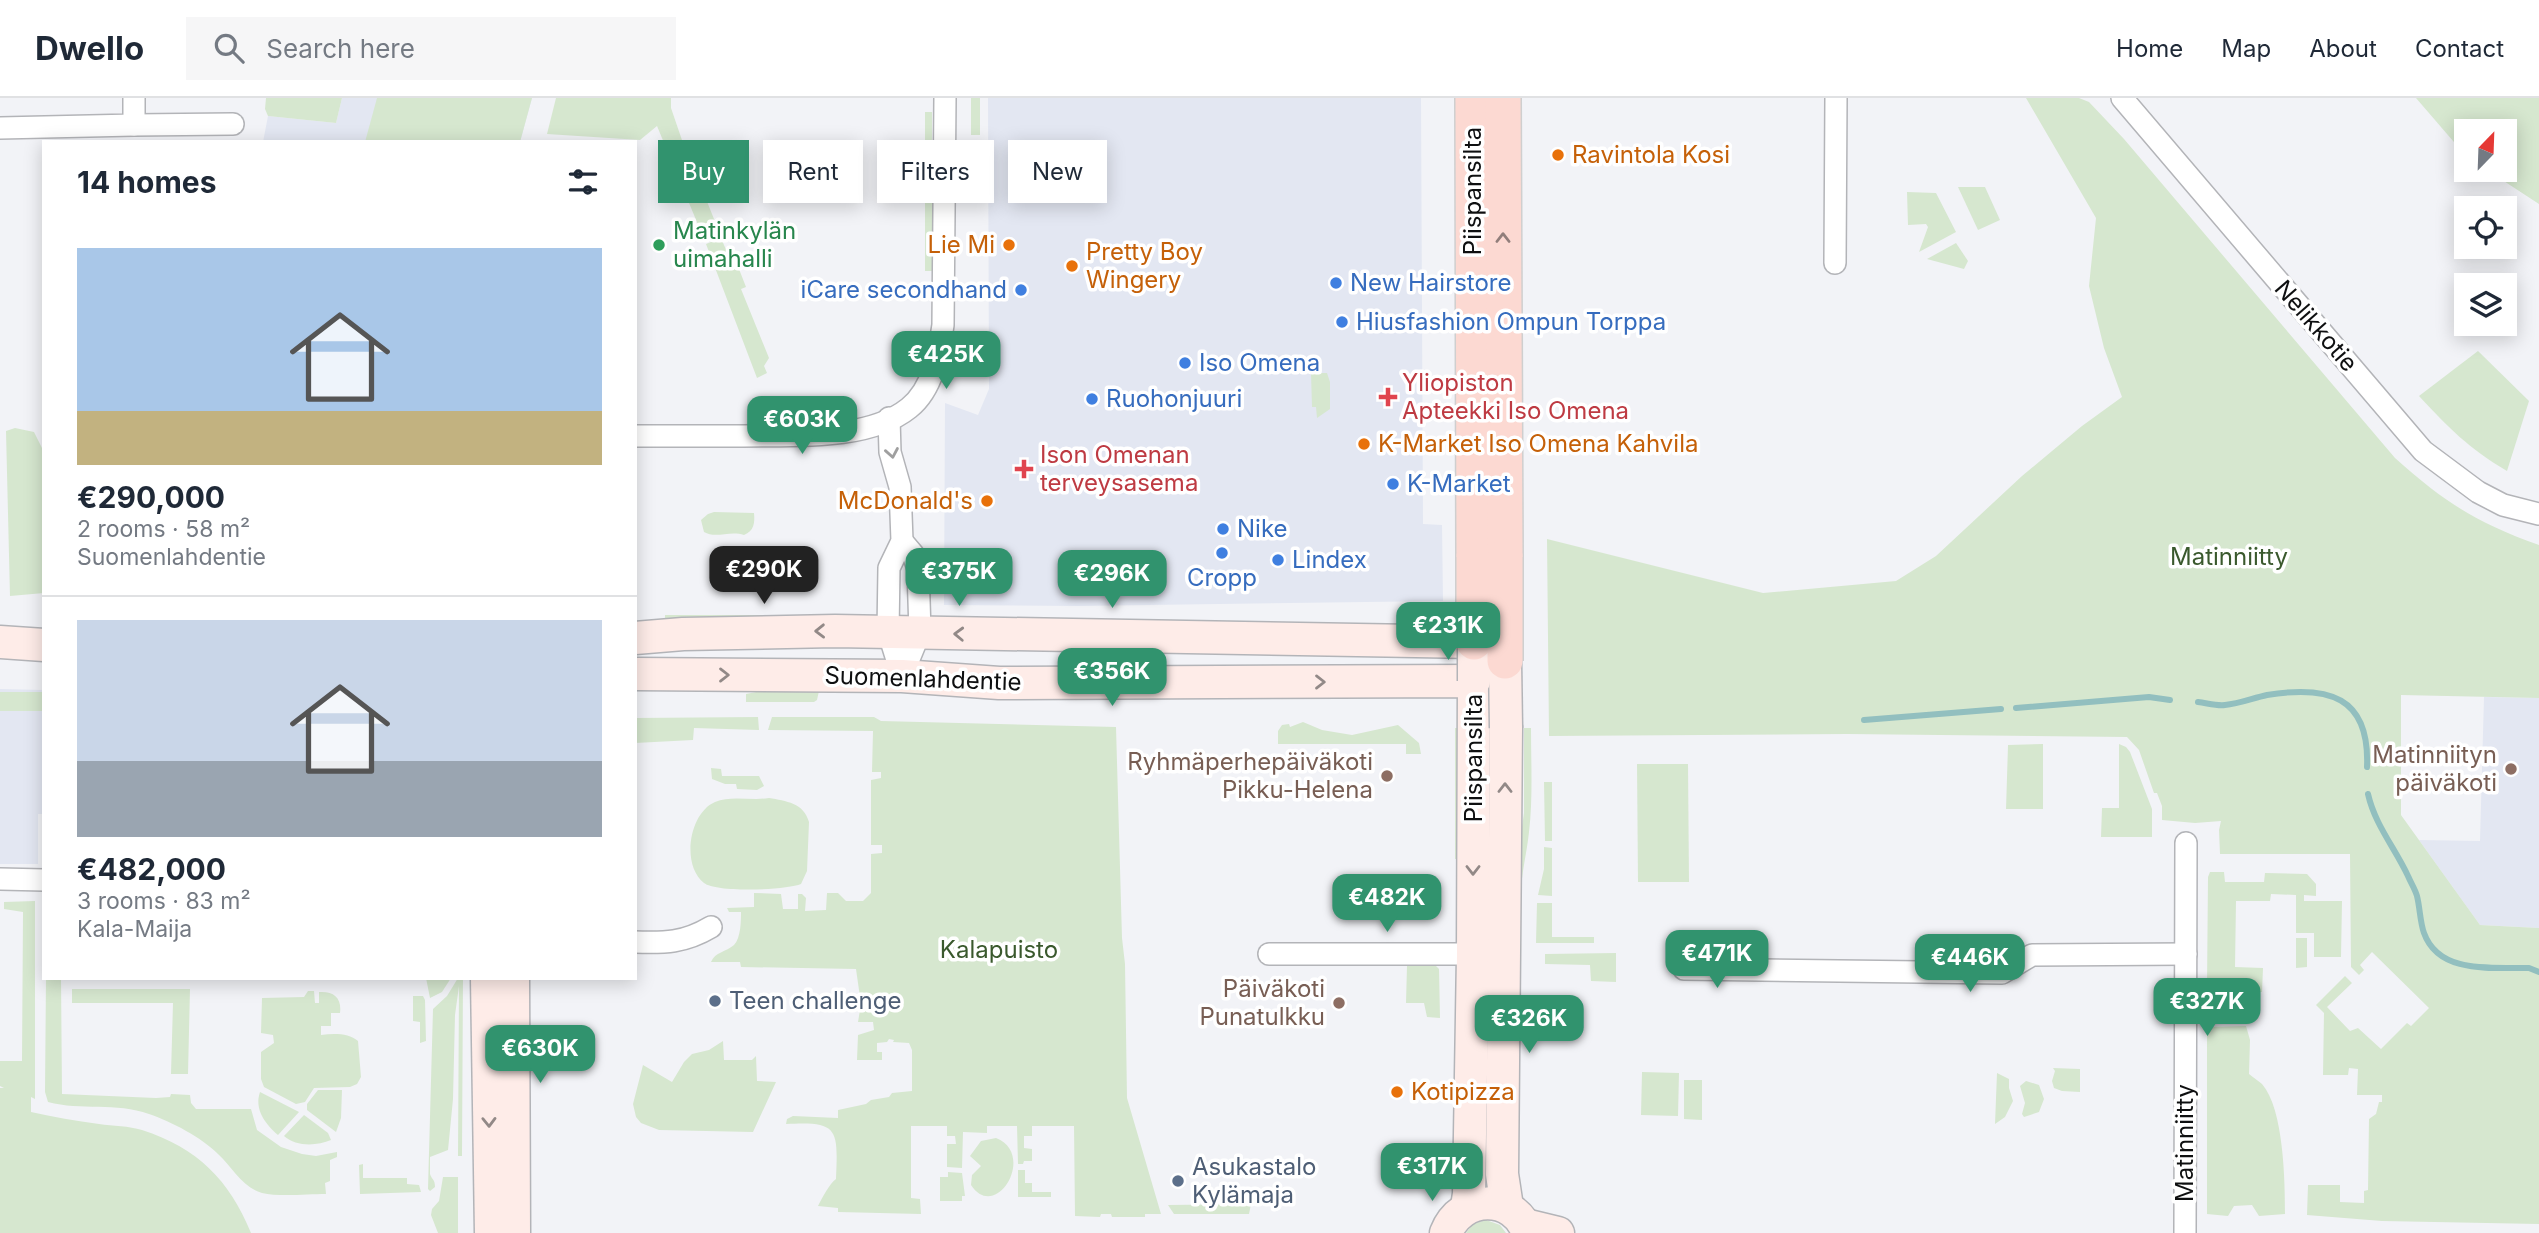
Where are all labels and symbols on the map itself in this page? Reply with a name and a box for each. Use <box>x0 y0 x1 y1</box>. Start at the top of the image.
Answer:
north arrow <box>2454 119 2516 182</box>
street label: Piispansilta <box>1458 127 1487 255</box>
place label: Ravintola Kosi <box>1572 140 1730 169</box>
marker: Ravintola Kosi <box>1550 147 1566 163</box>
place label: Matinkylän uimahalli <box>673 216 796 273</box>
place label: Lie Mi <box>927 230 995 259</box>
one-way arrow <box>1495 232 1511 243</box>
marker: Matinkylän uimahalli <box>651 237 667 253</box>
marker: Lie Mi <box>1001 237 1017 253</box>
place label: Pretty Boy Wingery <box>1086 237 1203 294</box>
marker: Pretty Boy Wingery <box>1064 258 1080 274</box>
place label: New Hairstore <box>1350 268 1512 297</box>
street label: Nelikkotie <box>2269 274 2364 377</box>
place label: iCare secondhand <box>801 275 1007 304</box>
marker: New Hairstore <box>1328 275 1344 291</box>
marker: iCare secondhand <box>1013 282 1029 298</box>
place label: Hiusfashion Ompun Torppa <box>1356 307 1666 336</box>
marker: Hiusfashion Ompun Torppa <box>1334 314 1350 330</box>
pin: €425K <box>897 331 995 391</box>
place label: Iso Omena <box>1199 348 1320 377</box>
marker: Iso Omena <box>1177 355 1193 371</box>
place label: Yliopiston Apteekki Iso Omena <box>1402 368 1629 425</box>
place label: Ruohonjuuri <box>1106 384 1242 413</box>
marker: Yliopiston Apteekki Iso Omena <box>1380 389 1396 405</box>
marker: Ruohonjuuri <box>1084 391 1100 407</box>
pin: €603K <box>753 396 851 456</box>
place label: K-Market Iso Omena Kahvila <box>1378 429 1698 458</box>
marker: K-Market Iso Omena Kahvila <box>1356 436 1372 452</box>
place label: Ison Omenan terveysasema <box>1040 440 1198 497</box>
one-way arrow <box>884 447 899 459</box>
marker: Ison Omenan terveysasema <box>1014 459 1034 479</box>
place label: K-Market <box>1407 469 1511 498</box>
marker: K-Market <box>1385 476 1401 492</box>
place label: McDonald's <box>838 486 973 515</box>
marker: McDonald's <box>979 493 995 509</box>
place label: Nike <box>1237 514 1288 543</box>
marker: Nike <box>1215 521 1231 537</box>
park label: Matinniitty <box>2170 542 2288 571</box>
marker: Cropp <box>1214 545 1230 561</box>
place label: Lindex <box>1292 545 1367 574</box>
pin: €290K <box>715 546 813 606</box>
pin: €375K <box>910 548 1008 608</box>
pin: €296K <box>1063 550 1161 610</box>
marker: Lindex <box>1270 552 1286 568</box>
place label: Cropp <box>1187 563 1257 592</box>
pin: €231K <box>1399 602 1497 662</box>
one-way arrow <box>814 624 825 639</box>
one-way arrow <box>953 626 964 641</box>
pin: €356K <box>1063 648 1161 708</box>
street label: Suomenlahdentie <box>824 661 1022 696</box>
one-way arrow <box>719 667 729 683</box>
one-way arrow <box>1315 674 1326 689</box>
street label: Piispansilta <box>1459 694 1488 822</box>
place label: Matinniityn päiväkoti <box>2372 740 2497 797</box>
place label: Ryhmäperhepäiväkoti Pikku-Helena <box>1127 747 1373 804</box>
marker: Matinniityn päiväkoti <box>2503 761 2519 777</box>
marker: Ryhmäperhepäiväkoti Pikku-Helena <box>1379 768 1395 784</box>
one-way arrow <box>1497 782 1513 793</box>
one-way arrow <box>1466 865 1481 876</box>
pin: €482K <box>1338 874 1436 934</box>
pin: €471K <box>1668 930 1766 990</box>
pin: €446K <box>1921 934 2019 994</box>
park label: Kalapuisto <box>940 935 1058 964</box>
place label: Päiväkoti Punatulkku <box>1199 974 1325 1031</box>
pin: €327K <box>2158 978 2256 1038</box>
place label: Teen challenge <box>729 986 901 1015</box>
marker: Teen challenge <box>707 993 723 1009</box>
marker: Päiväkoti Punatulkku <box>1331 995 1347 1011</box>
pin: €326K <box>1480 996 1578 1055</box>
pin: €630K <box>491 1026 589 1085</box>
place label: Kotipizza <box>1411 1077 1515 1106</box>
marker: Kotipizza <box>1389 1084 1405 1100</box>
street label: Matinniitty <box>2170 1084 2199 1202</box>
one-way arrow <box>481 1118 497 1128</box>
pin: €317K <box>1383 1144 1481 1203</box>
place label: Asukastalo Kylämaja <box>1192 1152 1316 1209</box>
marker: Asukastalo Kylämaja <box>1170 1173 1186 1189</box>

